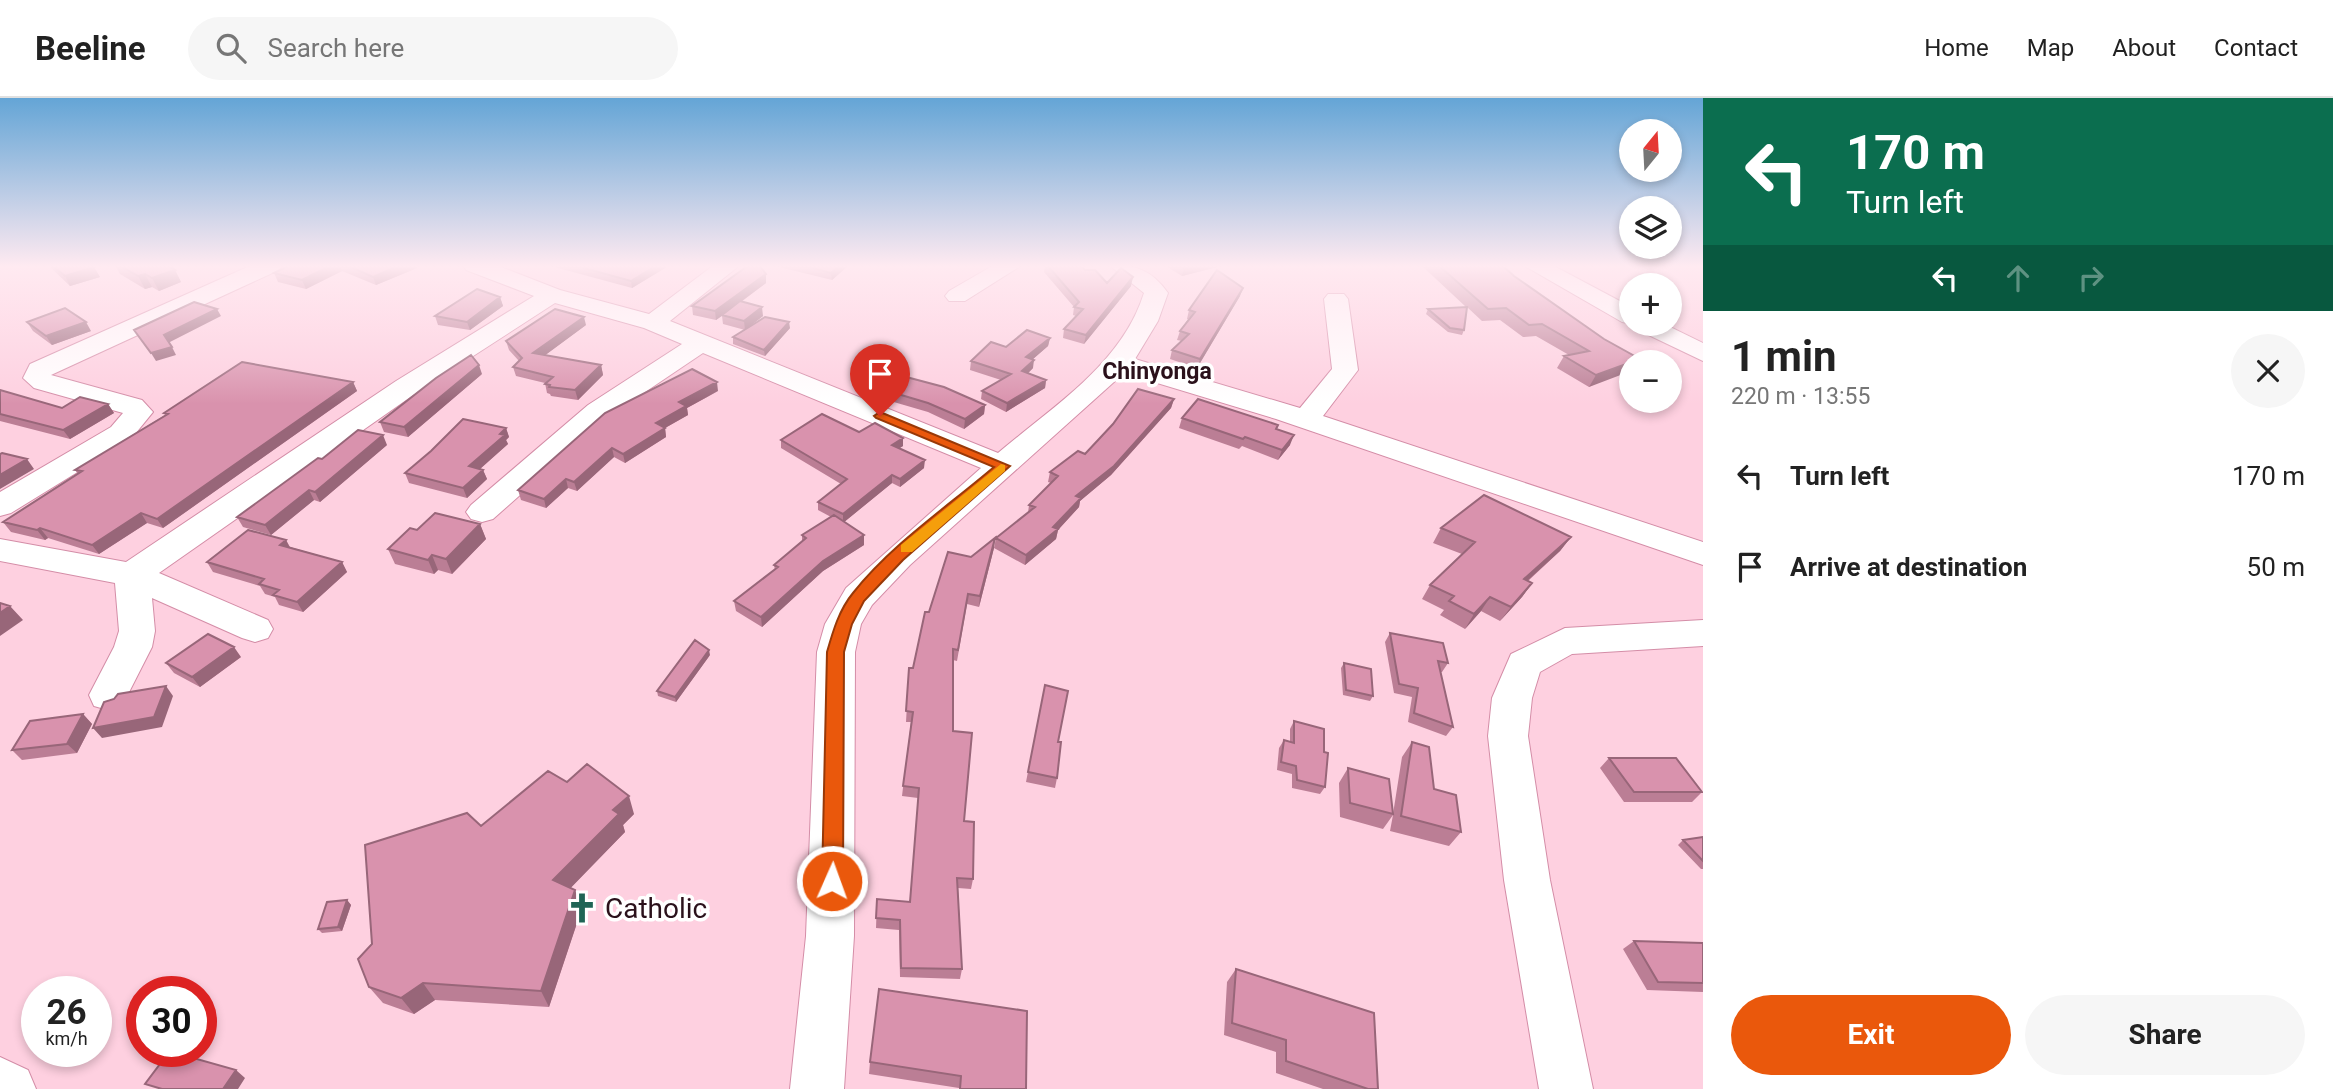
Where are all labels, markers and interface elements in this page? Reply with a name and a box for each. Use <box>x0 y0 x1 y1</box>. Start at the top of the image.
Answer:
search box <box>188 17 678 80</box>
text: Beeline <box>35 29 146 68</box>
icon: search <box>212 29 250 67</box>
text: Search here <box>268 33 404 63</box>
text: Home <box>1924 34 1989 62</box>
text: Map <box>2027 34 2074 62</box>
text: About <box>2112 34 2176 62</box>
text: Contact <box>2214 34 2298 62</box>
north arrow <box>1619 119 1682 182</box>
map controls <box>1619 119 1682 413</box>
text: 170 m <box>1846 124 1985 181</box>
icon: left <box>1731 126 1822 217</box>
text: Turn left <box>1846 183 1964 221</box>
button: layers <box>1619 196 1682 259</box>
icon: left <box>1926 259 1964 297</box>
icon: ahead <box>1999 259 2037 297</box>
icon: right <box>2072 259 2110 297</box>
button: + <box>1619 273 1682 336</box>
text: 1 min <box>1731 332 1837 381</box>
button: close <box>2231 334 2305 408</box>
pin <box>850 344 910 416</box>
button: − <box>1619 350 1682 413</box>
icon: arrive <box>861 355 899 393</box>
district label: Chinyonga <box>1102 358 1212 385</box>
text: 220 m · 13:55 <box>1731 383 1870 410</box>
icon: left <box>1731 457 1769 495</box>
text: Turn left <box>1790 461 1889 491</box>
text: 170 m <box>2232 461 2305 491</box>
icon: arrive <box>1731 548 1769 586</box>
text: Arrive at destination <box>1790 552 2027 582</box>
text: 50 m <box>2247 552 2305 582</box>
position arrow <box>795 844 869 918</box>
church icon: Catholic <box>565 891 599 925</box>
place label: Catholic <box>605 892 707 925</box>
speed limit sign: 30 <box>126 976 217 1067</box>
text: 26 <box>46 992 87 1033</box>
button: Exit <box>1731 995 2011 1075</box>
button: Share <box>2025 995 2305 1075</box>
text: km/h <box>45 1028 88 1049</box>

